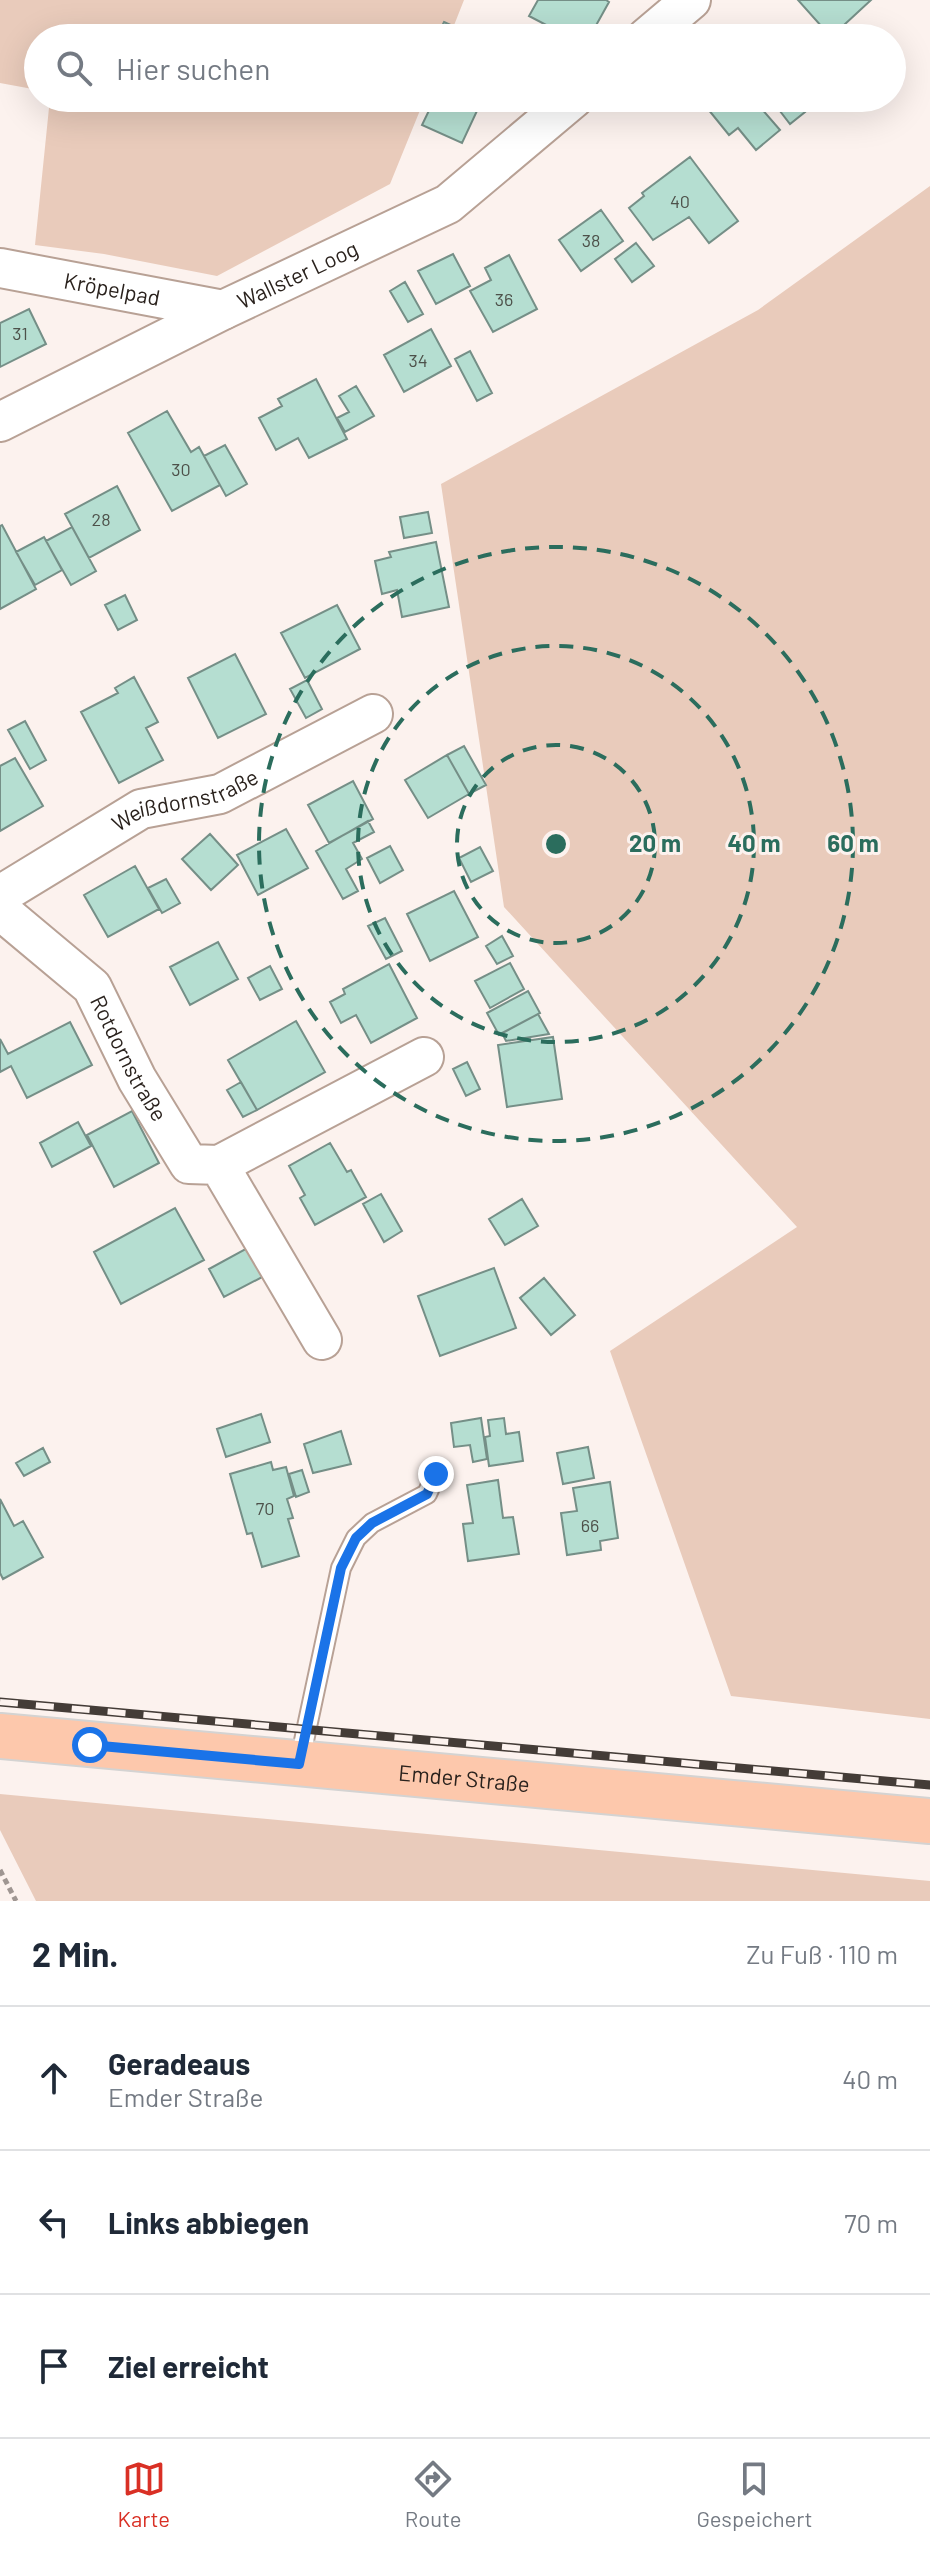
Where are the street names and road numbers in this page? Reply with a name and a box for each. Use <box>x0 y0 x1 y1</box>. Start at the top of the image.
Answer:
street label: Wallster Loog <box>233 234 362 313</box>
street label: Kröpelpad <box>62 266 162 310</box>
street label: Weißdornstraße <box>106 762 262 836</box>
street label: Rotdornstraße <box>86 990 173 1125</box>
street label: Emder Straße <box>397 1758 531 1796</box>

